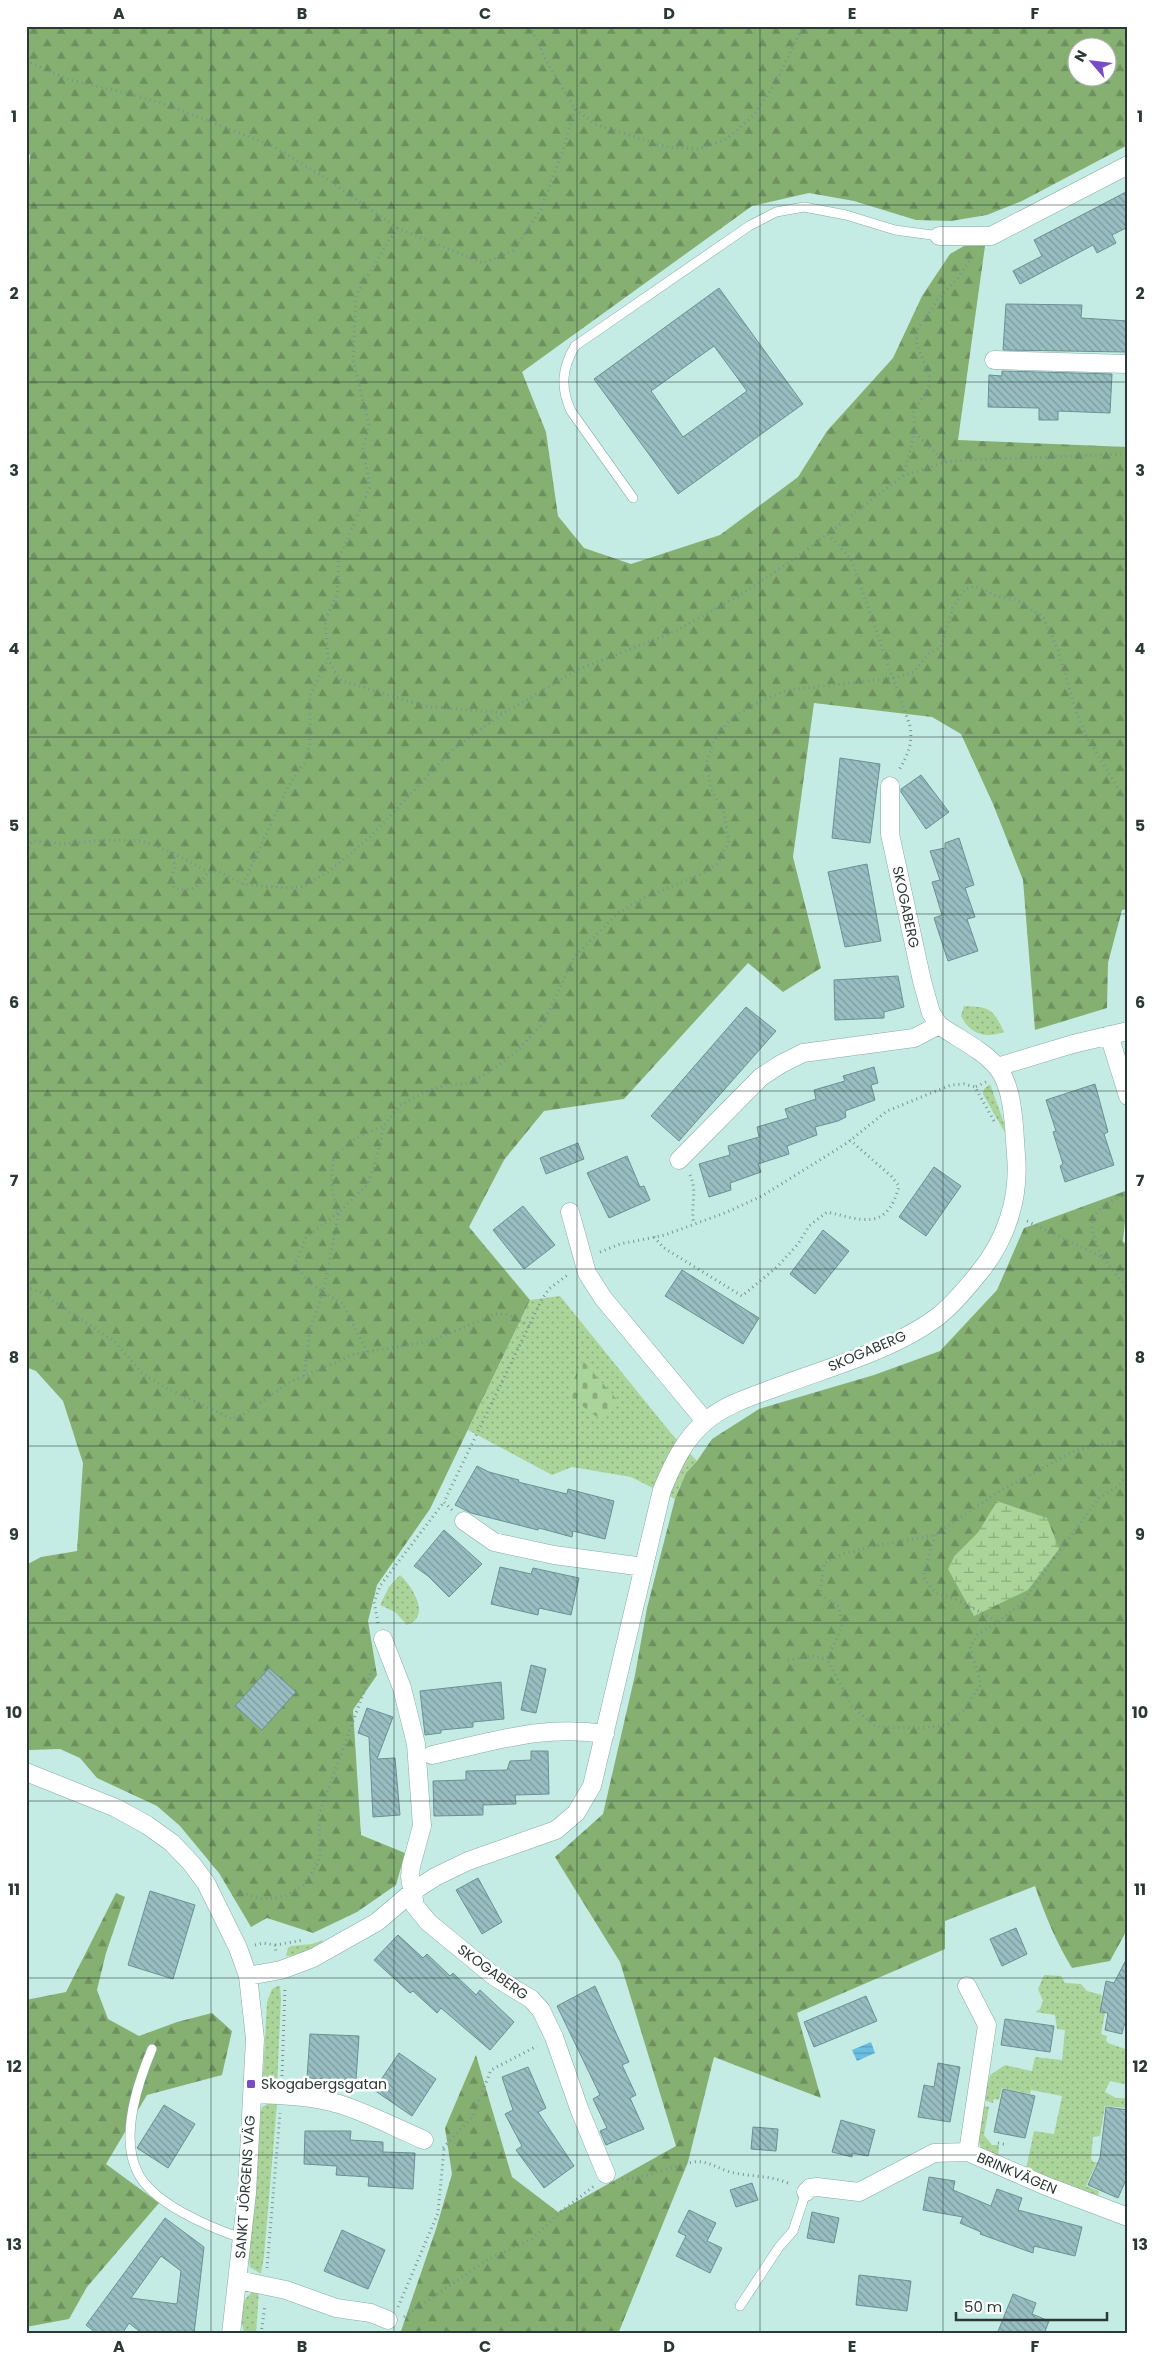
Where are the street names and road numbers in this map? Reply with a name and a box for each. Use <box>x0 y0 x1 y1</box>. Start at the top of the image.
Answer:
street label: SKOGABERG <box>888 864 924 950</box>
street label: SKOGABERG <box>825 1326 909 1376</box>
street label: SKOGABERG <box>454 1939 533 2005</box>
street label: SANKT JÖRGENS VÄG <box>230 2114 260 2259</box>
street label: BRINKVÄGEN <box>974 2147 1060 2199</box>

